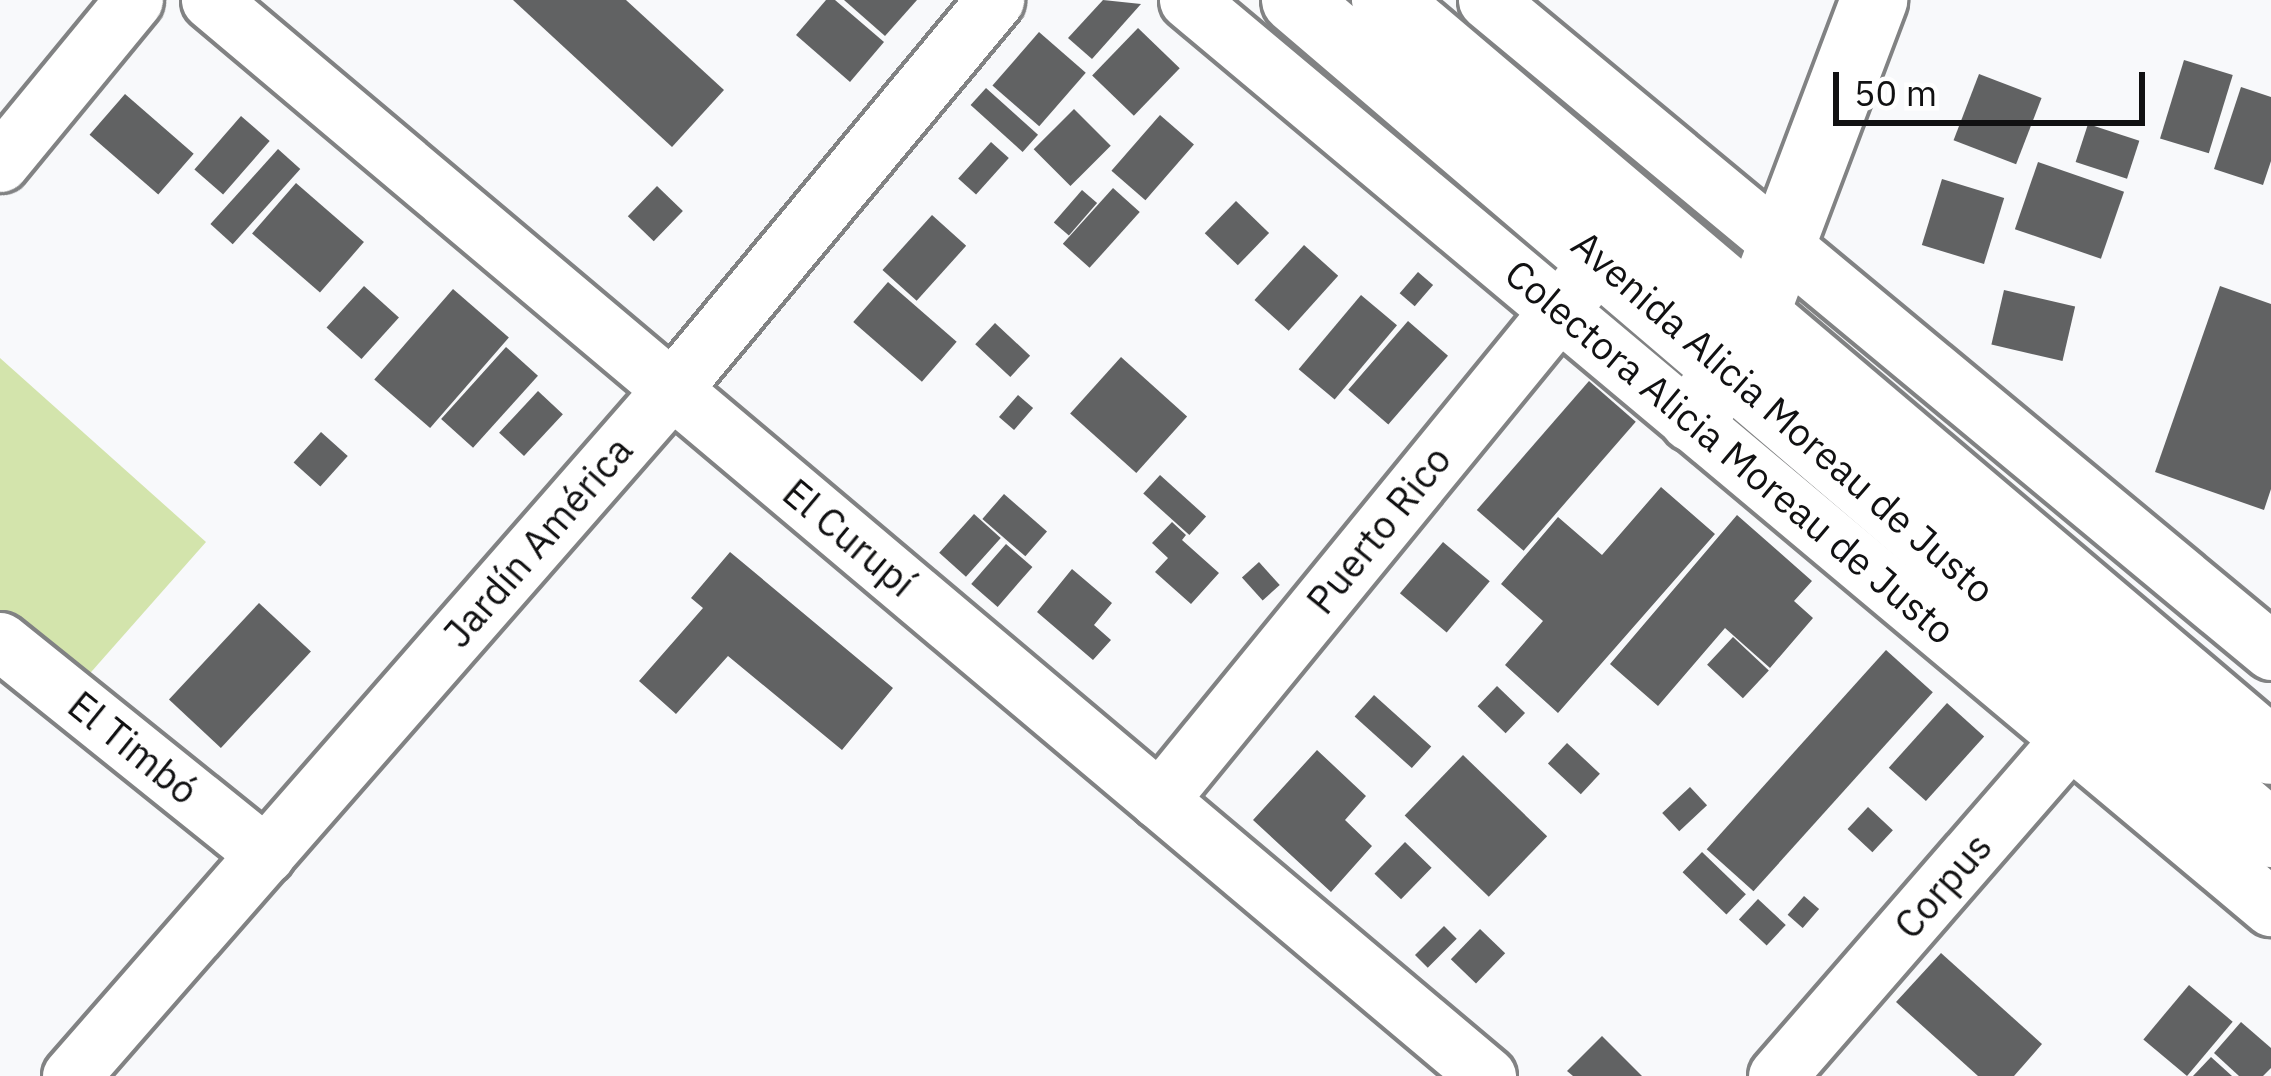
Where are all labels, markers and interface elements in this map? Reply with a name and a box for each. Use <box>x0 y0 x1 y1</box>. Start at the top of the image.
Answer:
scale bar <box>1839 48 2151 122</box>
text: 50 m <box>1854 69 1937 116</box>
street label: Avenida Alicia Moreau de Justo <box>1562 221 2004 613</box>
street label: Colectora Alicia Moreau de Justo <box>1496 250 1964 654</box>
street label: Jardín América <box>434 427 642 657</box>
street label: Puerto Rico <box>1297 437 1461 623</box>
street label: El Curupí <box>774 469 924 607</box>
street label: El Timbó <box>59 682 207 814</box>
street label: Corpus <box>1885 824 2001 948</box>

